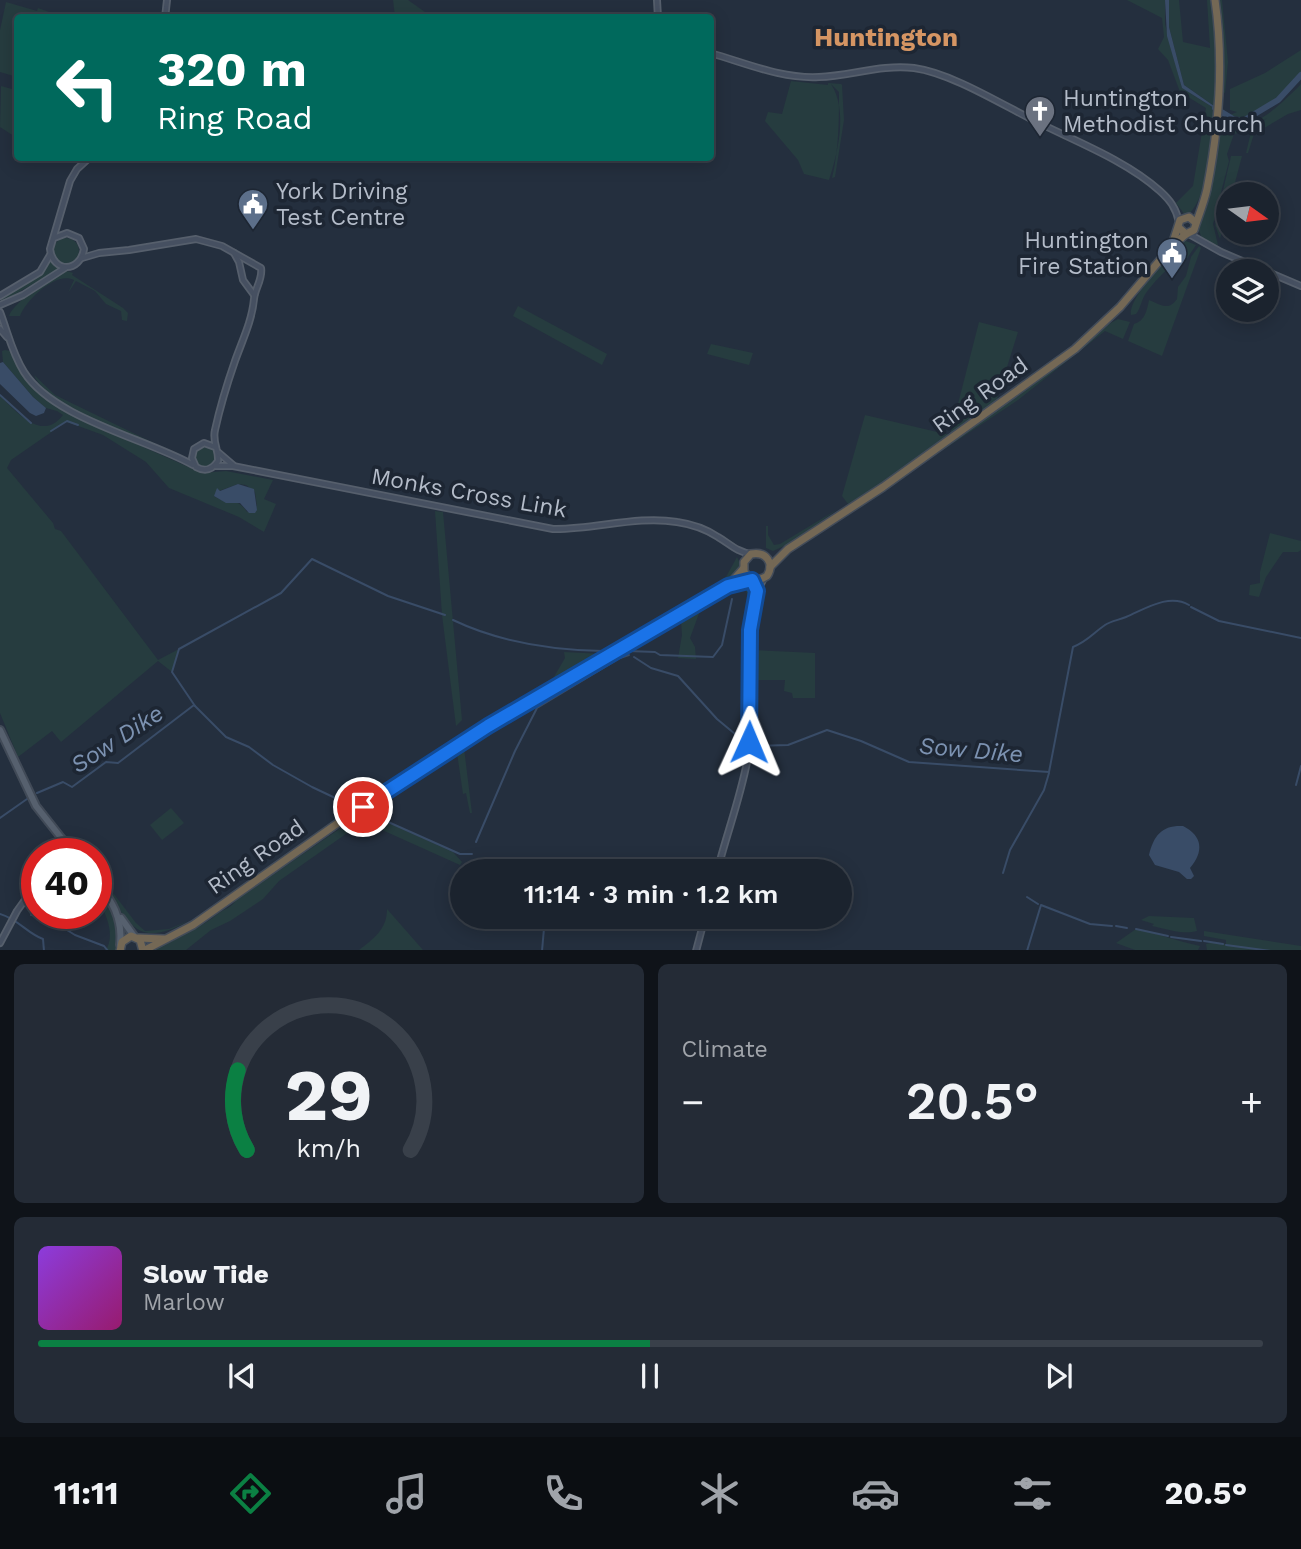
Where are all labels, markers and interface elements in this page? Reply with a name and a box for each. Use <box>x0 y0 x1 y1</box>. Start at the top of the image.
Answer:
district label: Huntington <box>814 22 958 52</box>
text: 320 m <box>157 40 307 98</box>
icon: left <box>42 42 133 133</box>
place label: Huntington Methodist Church <box>1063 85 1264 138</box>
church icon: Huntington Methodist Church <box>1023 94 1057 138</box>
text: Ring Road <box>157 99 313 137</box>
place label: York Driving Test Centre <box>276 178 408 231</box>
north arrow <box>1216 182 1279 245</box>
map controls <box>1216 182 1279 322</box>
public building icon: York Driving Test Centre <box>236 187 270 231</box>
place label: Huntington Fire Station <box>1018 227 1149 280</box>
public building icon: Huntington Fire Station <box>1155 236 1189 280</box>
button: layers <box>1216 259 1279 322</box>
street label: Ring Road <box>927 351 1033 439</box>
street label: Monks Cross Link <box>369 463 569 523</box>
water label: Sow Dike <box>65 699 169 779</box>
position arrow <box>712 705 786 779</box>
water label: Sow Dike <box>918 731 1024 769</box>
pin <box>333 777 393 837</box>
icon: arrive <box>344 788 382 826</box>
street label: Ring Road <box>202 814 310 900</box>
speed limit sign: 40 <box>21 838 112 929</box>
text: 11:14 · 3 min · 1.2 km <box>524 879 778 909</box>
text: Climate <box>682 1036 768 1063</box>
text: 29 <box>285 1052 373 1138</box>
text: 20.5° <box>906 1071 1039 1132</box>
text: − <box>682 1080 704 1124</box>
text: + <box>1240 1080 1263 1124</box>
text: km/h <box>297 1133 361 1162</box>
text: Slow Tide <box>143 1259 269 1289</box>
text: Marlow <box>143 1289 225 1316</box>
icon: previous <box>223 1357 261 1395</box>
icon: pause <box>631 1357 669 1395</box>
icon: next <box>1040 1357 1078 1395</box>
icon: directions <box>226 1469 275 1518</box>
icon: music <box>382 1469 431 1518</box>
icon: phone <box>539 1469 588 1518</box>
icon: climate <box>695 1469 744 1518</box>
icon: car <box>851 1469 900 1518</box>
icon: filters <box>1008 1469 1057 1518</box>
text: 11:11 <box>54 1474 119 1512</box>
text: 20.5° <box>1164 1474 1247 1512</box>

